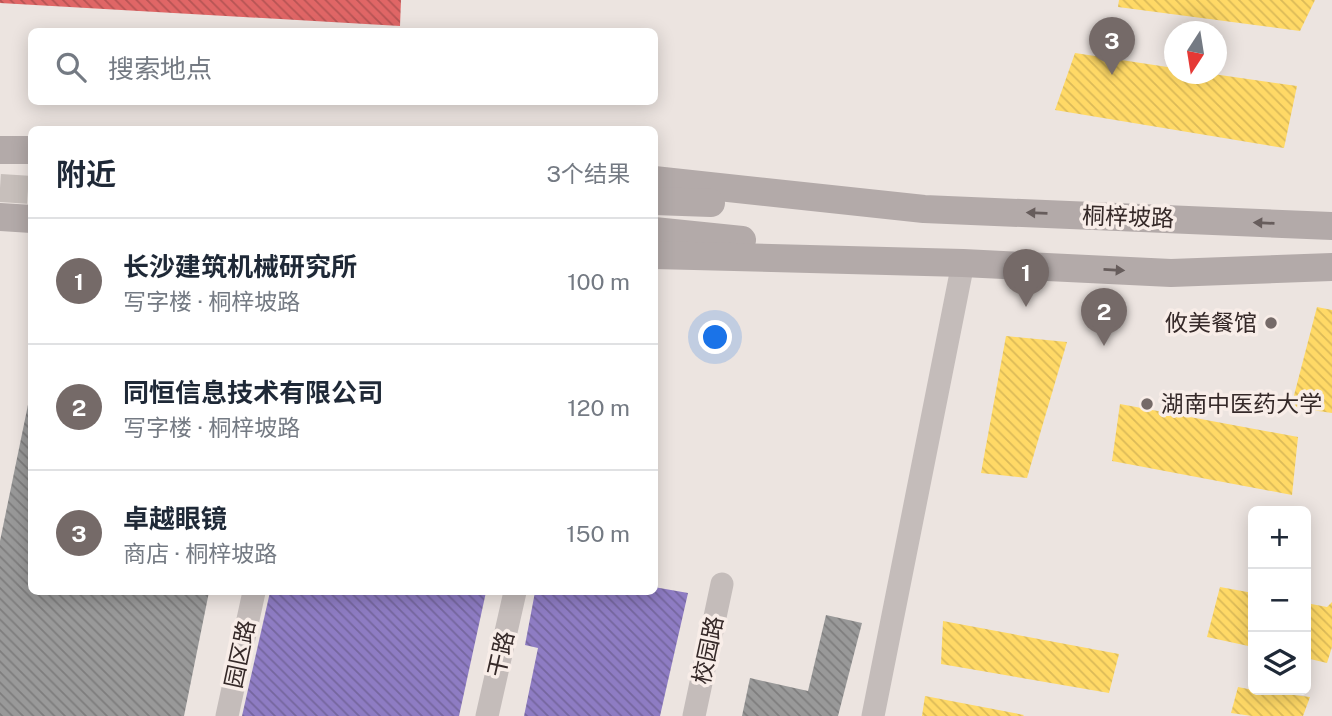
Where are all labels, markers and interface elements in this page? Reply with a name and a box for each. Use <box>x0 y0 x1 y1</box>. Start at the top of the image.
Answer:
pin: 3 <box>1089 17 1135 75</box>
north arrow <box>1164 21 1227 84</box>
search box <box>28 28 658 105</box>
icon: search <box>52 48 90 86</box>
text: 搜索地点 <box>108 53 212 84</box>
text: 附近 <box>56 156 116 192</box>
text: 3个结果 <box>547 160 630 187</box>
street label: 桐梓坡路 <box>1082 201 1174 232</box>
one-way arrow <box>1025 208 1047 219</box>
one-way arrow <box>1253 217 1275 228</box>
pin: 1 <box>1003 249 1049 307</box>
text: 长沙建筑机械研究所 <box>123 251 357 282</box>
one-way arrow <box>1104 265 1126 276</box>
text: 1 <box>74 268 84 295</box>
text: 100 m <box>567 268 630 295</box>
text: 写字楼 · 桐梓坡路 <box>123 288 300 315</box>
pin: 2 <box>1081 288 1127 346</box>
place label: 攸美餐馆 <box>1165 309 1257 336</box>
marker: 攸美餐馆 <box>1263 315 1279 331</box>
your location <box>698 320 732 354</box>
text: 同恒信息技术有限公司 <box>123 377 383 408</box>
place label: 湖南中医药大学 <box>1161 390 1322 417</box>
text: 2 <box>72 394 86 421</box>
text: 120 m <box>567 394 630 421</box>
marker: 湖南中医药大学 <box>1139 396 1155 412</box>
text: 写字楼 · 桐梓坡路 <box>123 414 300 441</box>
text: 卓越眼镜 <box>123 503 227 534</box>
map controls <box>1248 506 1311 695</box>
button: + <box>1248 506 1311 569</box>
text: 3 <box>71 520 87 547</box>
text: 150 m <box>566 520 630 547</box>
text: 商店 · 桐梓坡路 <box>123 540 277 567</box>
button: − <box>1248 569 1311 632</box>
street label: 校园路 <box>687 613 728 686</box>
street label: 园区路 <box>219 617 260 690</box>
street label: 干路 <box>482 628 519 679</box>
button: layers <box>1248 632 1311 695</box>

